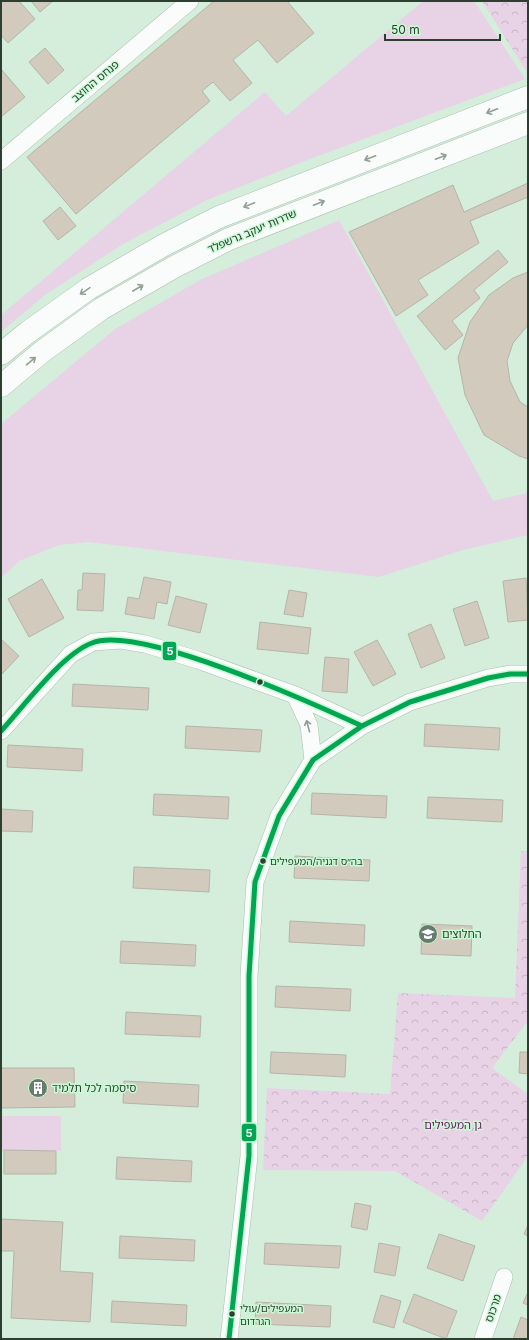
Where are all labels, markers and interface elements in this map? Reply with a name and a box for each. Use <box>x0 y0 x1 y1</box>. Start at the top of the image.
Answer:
scale bar <box>385 16 500 42</box>
text: 50 m <box>391 22 420 37</box>
street label: פנחס החוצב <box>68 57 122 105</box>
one-way arrow <box>486 108 498 116</box>
one-way arrow <box>434 152 446 160</box>
one-way arrow <box>365 155 377 163</box>
one-way arrow <box>313 199 325 207</box>
one-way arrow <box>244 202 256 210</box>
street label: שדרות יעקב גרשפלד <box>205 206 299 256</box>
one-way arrow <box>132 283 144 291</box>
one-way arrow <box>80 287 91 295</box>
one-way arrow <box>25 356 36 365</box>
line badge: 5 <box>162 641 177 661</box>
text: 5 <box>166 644 174 658</box>
unlabelled marker <box>255 677 265 687</box>
one-way arrow <box>304 720 312 733</box>
place label: בה״ס דגניה/המעפילים <box>270 855 363 867</box>
marker: בה״ס דגניה/המעפילים <box>258 856 268 866</box>
school or university icon: החלוצים <box>417 923 439 945</box>
place label: החלוצים <box>442 927 482 941</box>
building icon: סיסמה לכל תלמיד <box>27 1077 49 1099</box>
place label: סיסמה לכל תלמיד <box>52 1081 136 1095</box>
park label: גן המעפילים <box>424 1118 482 1132</box>
line badge: 5 <box>241 1123 257 1142</box>
text: 5 <box>245 1126 253 1140</box>
street label: מרכוס <box>482 1292 504 1324</box>
place label: המעפילים/עולי הגרדום <box>240 1302 303 1327</box>
marker: המעפילים/עולי הגרדום <box>227 1309 237 1319</box>

